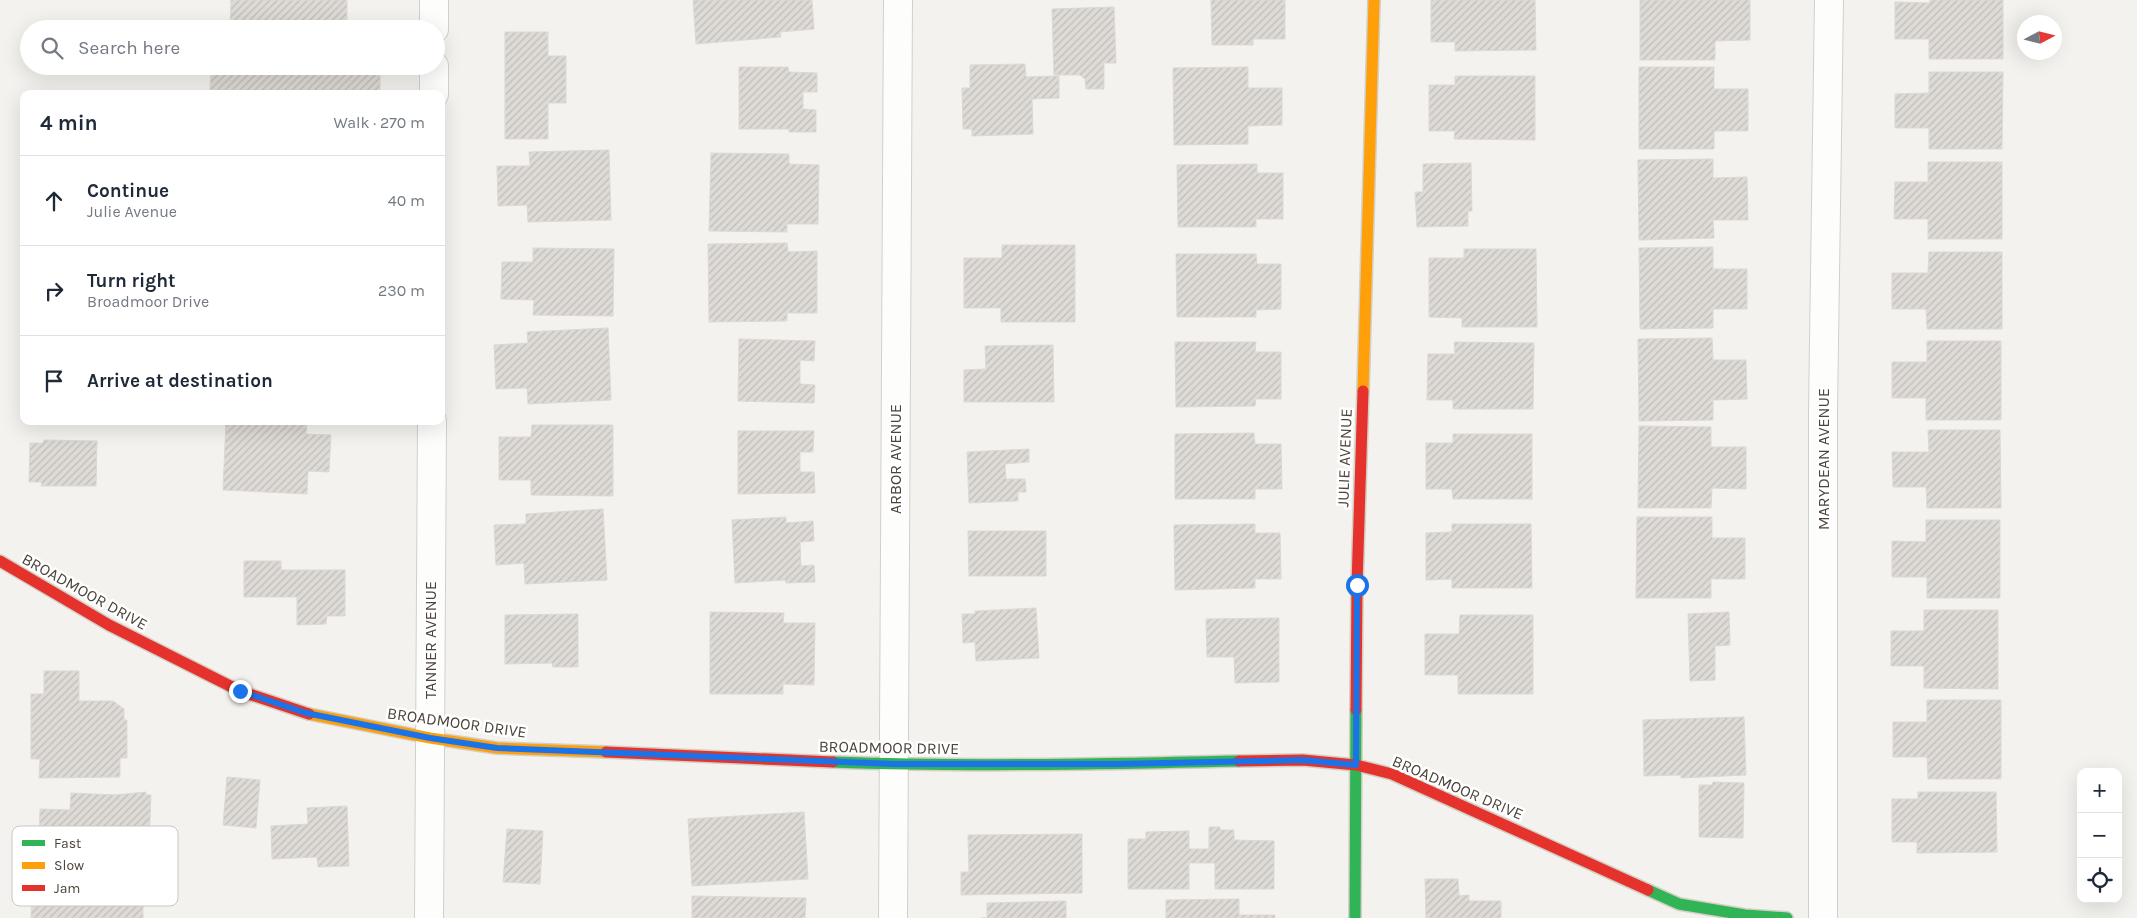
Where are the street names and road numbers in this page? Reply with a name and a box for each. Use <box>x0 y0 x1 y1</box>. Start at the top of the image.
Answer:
street label: MARYDEAN AVENUE <box>1814 388 1833 530</box>
street label: ARBOR AVENUE <box>886 404 905 514</box>
street label: JULIE AVENUE <box>1333 408 1356 508</box>
street label: BROADMOOR DRIVE <box>19 549 151 634</box>
street label: TANNER AVENUE <box>421 581 440 699</box>
street label: BROADMOOR DRIVE <box>386 703 528 742</box>
street label: BROADMOOR DRIVE <box>819 737 959 758</box>
street label: BROADMOOR DRIVE <box>1389 751 1526 824</box>

